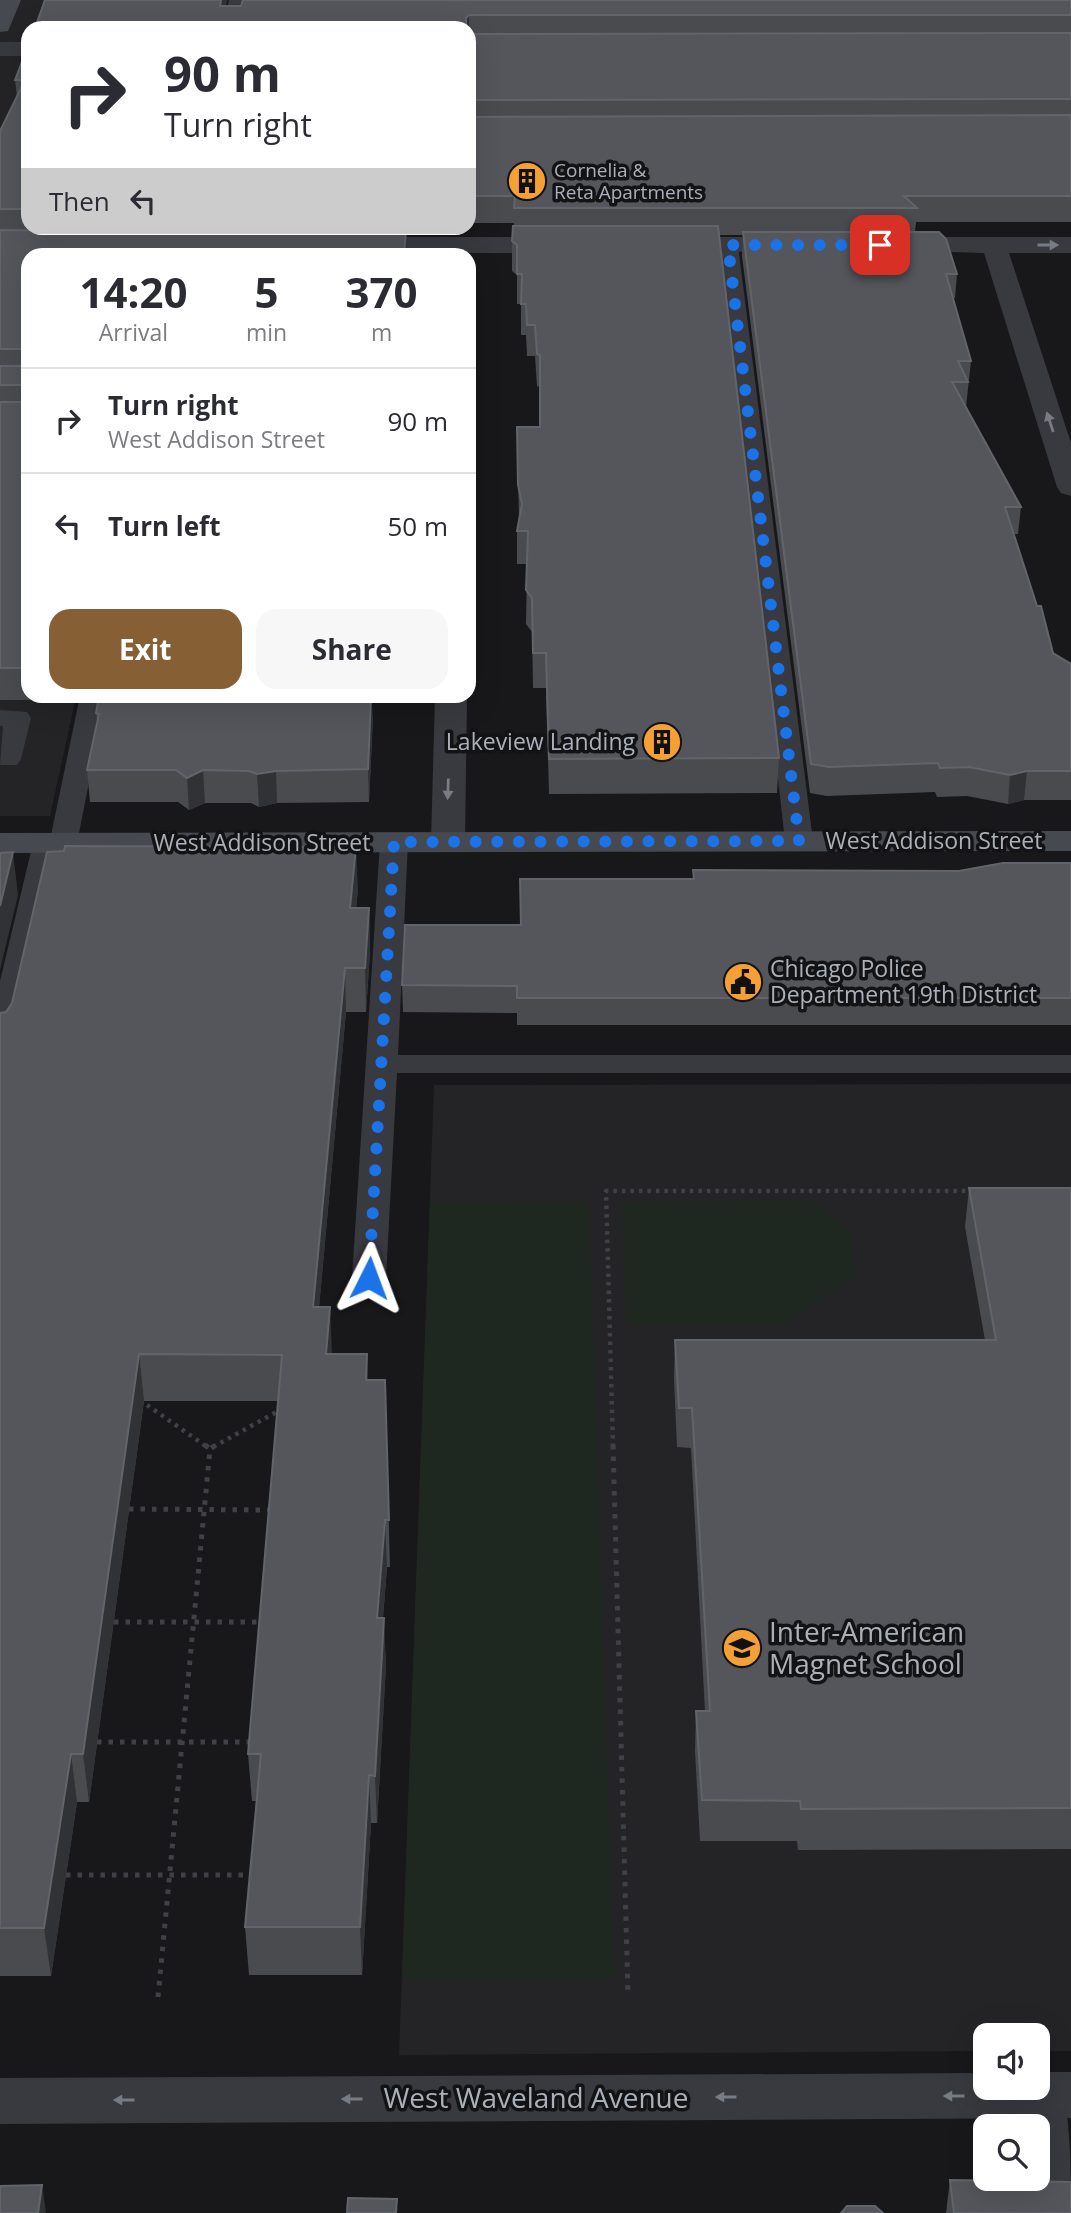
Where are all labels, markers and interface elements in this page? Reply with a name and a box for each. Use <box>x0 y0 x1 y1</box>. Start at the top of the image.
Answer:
text: 90 m <box>164 40 281 106</box>
icon: right <box>49 49 140 140</box>
text: Turn right <box>164 103 312 146</box>
place label: Cornelia & Reta Apartments <box>554 157 703 205</box>
building icon: Cornelia & Reta Apartments <box>506 160 548 202</box>
icon: left <box>124 182 162 220</box>
text: Then <box>49 183 110 219</box>
pin <box>850 215 910 275</box>
icon: arrive <box>861 226 899 264</box>
one-way arrow <box>1037 239 1059 251</box>
text: 14:20 <box>79 263 187 320</box>
text: 5 <box>254 263 279 320</box>
text: 370 <box>346 263 418 320</box>
text: Arrival <box>99 316 168 348</box>
text: min <box>246 316 287 348</box>
text: m <box>371 316 392 348</box>
text: Turn right <box>108 387 239 423</box>
icon: right <box>49 402 87 440</box>
text: 90 m <box>387 403 448 439</box>
one-way arrow <box>1045 411 1055 432</box>
text: West Addison Street <box>108 423 325 455</box>
icon: left <box>49 507 87 545</box>
text: Turn left <box>108 508 220 544</box>
text: 50 m <box>387 508 448 544</box>
button: Exit <box>49 609 242 689</box>
button: Share <box>256 609 448 689</box>
building icon: Lakeview Landing <box>641 721 683 763</box>
place label: Lakeview Landing <box>446 725 636 757</box>
one-way arrow <box>443 778 454 800</box>
street label: West Addison Street <box>826 824 1042 856</box>
street label: West Addison Street <box>154 826 370 858</box>
place label: Chicago Police Department 19th District <box>770 952 1037 1010</box>
public building icon: Chicago Police Department 19th District <box>722 961 764 1003</box>
position arrow <box>332 1241 406 1315</box>
place label: Inter-American Magnet School <box>769 1612 964 1682</box>
school or university icon: Inter-American Magnet School <box>721 1627 763 1669</box>
map controls <box>973 2023 1050 2191</box>
button: sound <box>973 2023 1050 2100</box>
street label: West Waveland Avenue <box>384 2078 688 2116</box>
one-way arrow <box>943 2090 965 2102</box>
one-way arrow <box>715 2091 737 2103</box>
one-way arrow <box>341 2093 363 2105</box>
one-way arrow <box>113 2094 135 2106</box>
button: search <box>973 2114 1050 2191</box>

